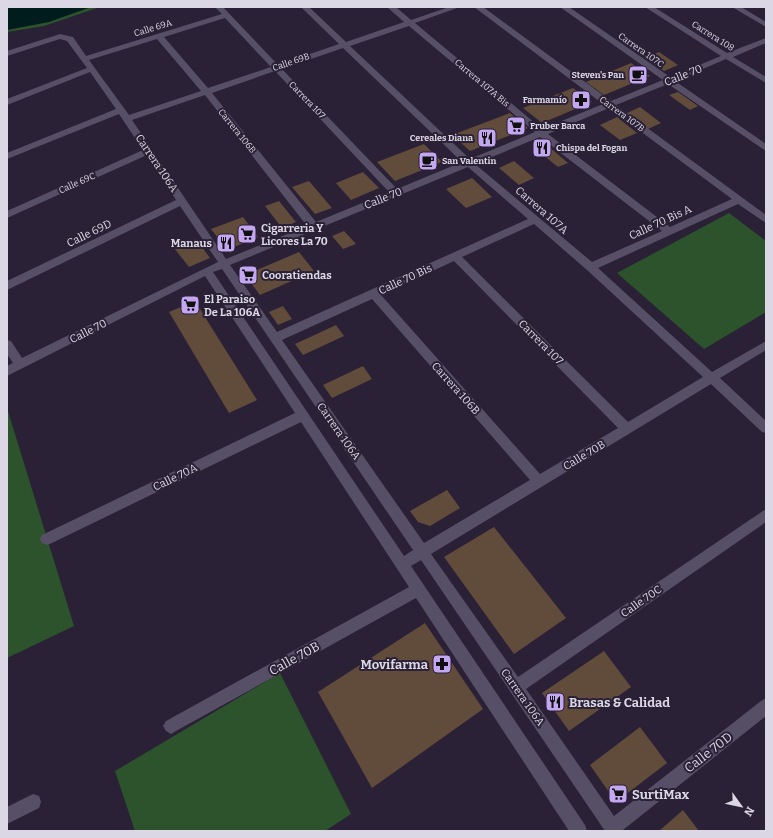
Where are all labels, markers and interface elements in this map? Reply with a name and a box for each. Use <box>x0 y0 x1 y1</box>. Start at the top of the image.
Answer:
street label: Calle 69A <box>133 17 174 39</box>
street label: Carrera 108 <box>690 19 736 53</box>
street label: Carrera 107C <box>616 31 666 69</box>
street label: Calle 69B <box>271 51 311 73</box>
street label: Carrera 107A Bis <box>453 57 511 109</box>
street label: Calle 70 <box>662 62 704 89</box>
cafe icon: Steven's Pan <box>627 64 649 86</box>
place label: Steven's Pan <box>571 70 624 80</box>
street label: Carrera 107 <box>287 79 327 121</box>
pharmacy icon: Farmamío <box>570 89 592 111</box>
street label: Carrera 107B <box>598 94 647 134</box>
place label: Farmamío <box>523 95 567 105</box>
street label: Carrera 106B <box>216 107 258 155</box>
supermarket icon: Fruber Barca <box>505 115 527 137</box>
place label: Fruber Barca <box>530 121 585 131</box>
restaurant icon: Cereales Diana <box>476 127 498 149</box>
street label: Carrera 106A <box>133 132 181 195</box>
place label: Cereales Diana <box>410 133 473 143</box>
restaurant icon: Chispa del Fogan <box>531 137 553 159</box>
place label: Chispa del Fogan <box>556 143 627 153</box>
cafe icon: San Valentin <box>417 150 439 172</box>
place label: San Valentin <box>442 156 496 166</box>
street label: Calle 69C <box>57 170 97 195</box>
street label: Carrera 107A <box>513 184 571 237</box>
street label: Calle 70 <box>362 185 404 212</box>
street label: Calle 70 Bis A <box>627 202 694 243</box>
street label: Calle 69D <box>65 217 114 250</box>
place label: Cigarreria Y Licores La 70 <box>261 222 328 248</box>
supermarket icon: Cigarreria Y Licores La 70 <box>236 223 258 245</box>
restaurant icon: Manaus <box>215 232 237 254</box>
place label: Manaus <box>171 237 213 250</box>
street label: Calle 70 Bis <box>376 261 434 297</box>
supermarket icon: Cooratiendas <box>237 264 259 286</box>
place label: Cooratiendas <box>262 269 332 282</box>
place label: El Paraiso De La 106A <box>204 293 260 319</box>
supermarket icon: El Paraiso De La 106A <box>179 294 201 316</box>
street label: Calle 70 <box>68 317 109 346</box>
street label: Carrera 107 <box>516 317 566 368</box>
street label: Carrera 106B <box>429 359 483 417</box>
street label: Carrera 106A <box>314 400 363 463</box>
street label: Calle 70B <box>561 438 608 473</box>
street label: Calle 70A <box>151 461 200 494</box>
street label: Calle 70C <box>618 583 664 620</box>
street label: Calle 70B <box>266 638 322 678</box>
pharmacy icon: Movifarma <box>431 653 453 675</box>
place label: Movifarma <box>360 657 429 672</box>
street label: Carrera 106A <box>498 666 547 729</box>
restaurant icon: Brasas & Calidad <box>544 691 566 713</box>
place label: Brasas & Calidad <box>569 695 670 710</box>
street label: Calle 70D <box>681 729 735 776</box>
supermarket icon: SurtiMax <box>607 783 629 805</box>
north arrow <box>721 786 761 826</box>
place label: SurtiMax <box>632 787 690 802</box>
text: N <box>741 804 757 819</box>

